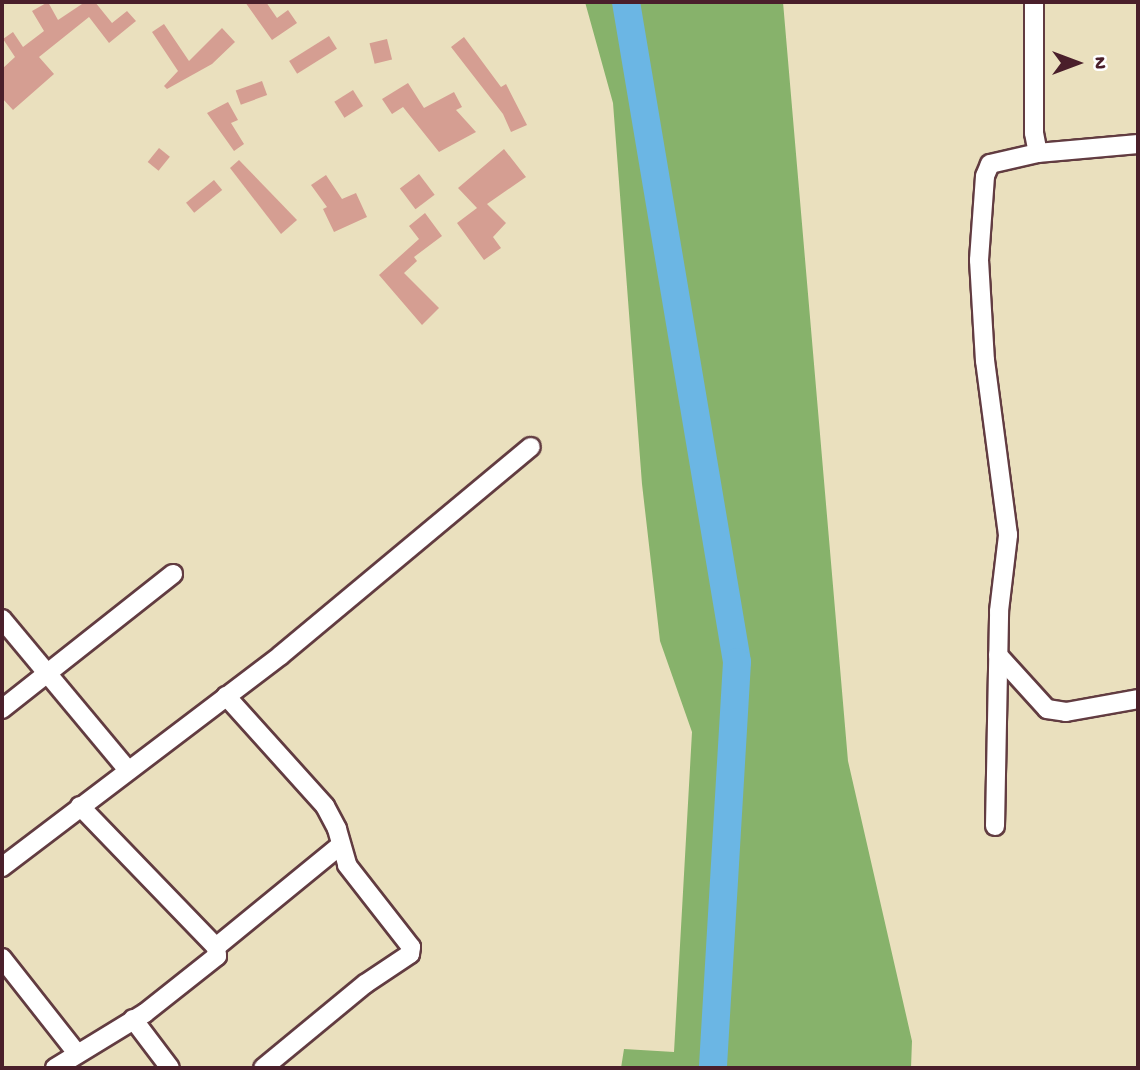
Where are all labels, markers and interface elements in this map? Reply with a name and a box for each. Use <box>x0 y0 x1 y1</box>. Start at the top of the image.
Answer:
north arrow <box>1042 28 1112 98</box>
text: N <box>1087 57 1110 69</box>

